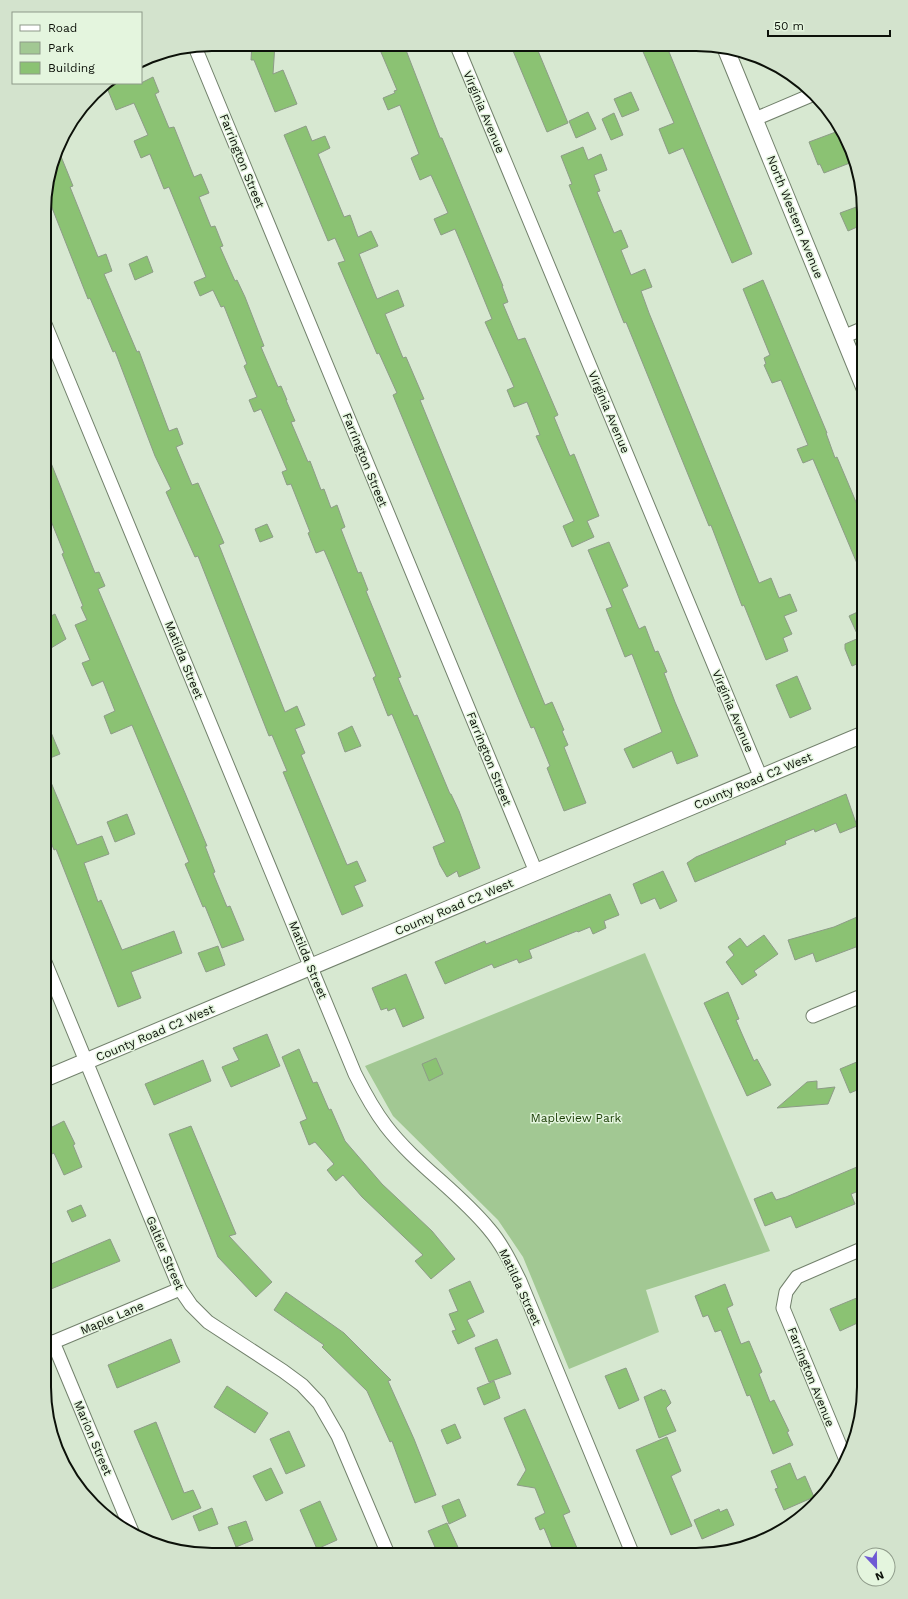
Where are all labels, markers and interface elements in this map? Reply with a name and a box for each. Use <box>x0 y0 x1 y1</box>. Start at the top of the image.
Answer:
legend <box>12 12 142 84</box>
scale bar <box>768 12 890 38</box>
text: 50 m <box>774 19 804 33</box>
text: Road <box>48 21 77 35</box>
text: Park <box>48 41 74 55</box>
text: Building <box>48 61 95 75</box>
street label: Virginia Avenue <box>460 69 508 155</box>
street label: Farrington Street <box>217 112 267 210</box>
street label: North Western Avenue <box>764 153 826 281</box>
street label: Virginia Avenue <box>585 369 633 455</box>
street label: Farrington Street <box>340 411 390 509</box>
street label: Matilda Street <box>162 619 206 701</box>
street label: Virginia Avenue <box>709 668 757 754</box>
street label: Farrington Street <box>464 710 514 808</box>
street label: County Road C2 West <box>692 750 814 812</box>
street label: County Road C2 West <box>393 876 515 938</box>
street label: Matilda Street <box>286 919 330 1001</box>
street label: County Road C2 West <box>94 1002 216 1064</box>
park label: Mapleview Park <box>531 1111 622 1125</box>
street label: Galtier Street <box>143 1214 187 1292</box>
street label: Matilda Street <box>496 1246 544 1328</box>
street label: Maple Lane <box>78 1298 146 1338</box>
street label: Farrington Avenue <box>785 1325 837 1429</box>
street label: Marion Street <box>71 1398 115 1478</box>
north arrow <box>856 1547 896 1587</box>
text: N <box>873 1568 886 1583</box>

